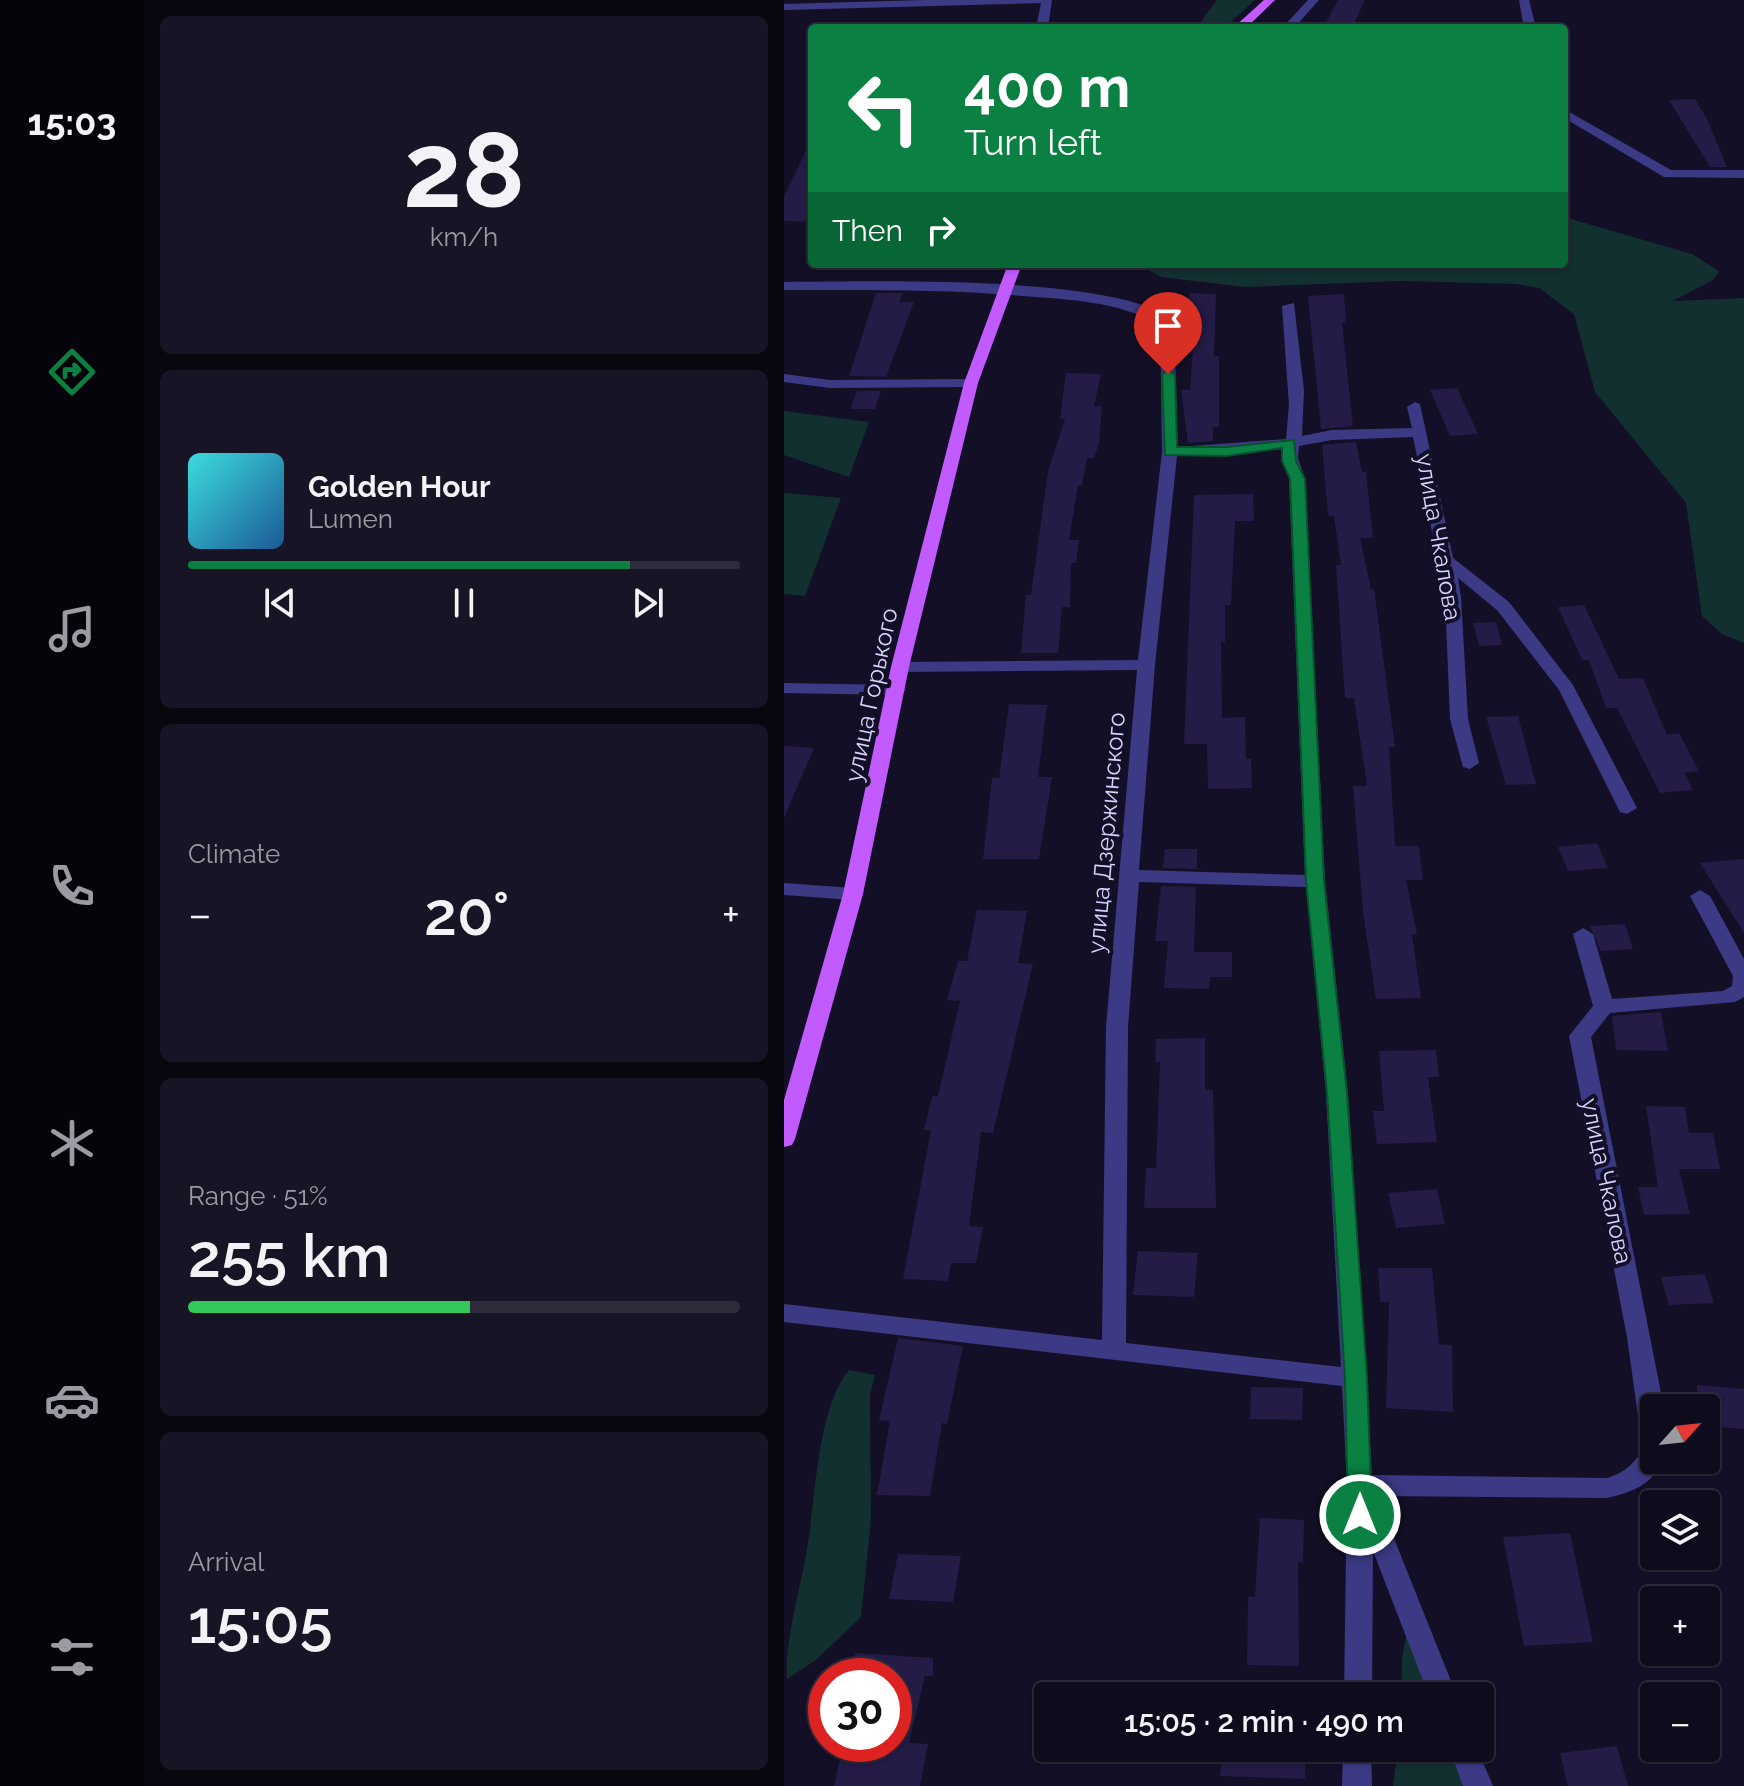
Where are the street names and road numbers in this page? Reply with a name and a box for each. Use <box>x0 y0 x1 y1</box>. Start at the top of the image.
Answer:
street label: улица Чкалова <box>1410 451 1468 623</box>
street label: улица Горького <box>838 605 904 785</box>
street label: улица Дзержинского <box>1081 711 1131 955</box>
street label: улица Чкалова <box>1575 1095 1639 1267</box>

